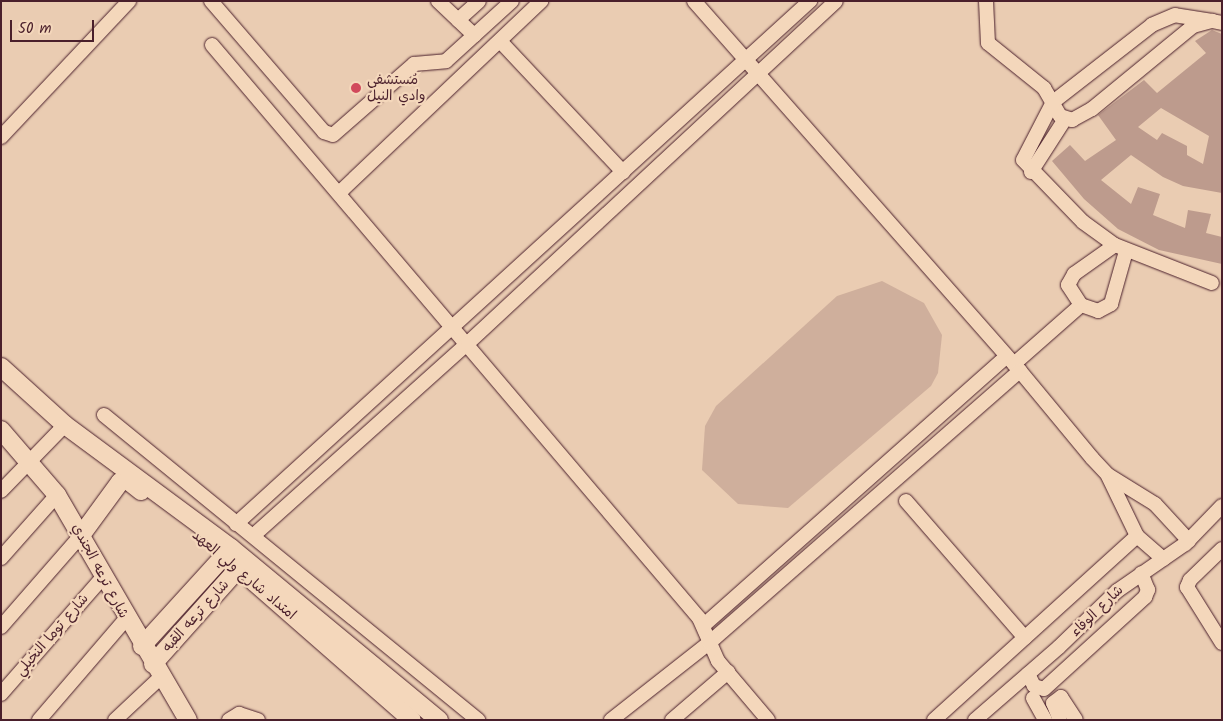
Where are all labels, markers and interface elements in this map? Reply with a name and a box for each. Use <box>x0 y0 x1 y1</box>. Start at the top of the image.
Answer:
scale bar <box>12 10 96 42</box>
text: 50 m <box>18 17 52 41</box>
place label: مُستشفى وادي النيل <box>367 72 425 104</box>
marker: مُستشفى وادي النيل <box>349 81 363 95</box>
street label: شارع ترعه الجندي <box>68 521 132 621</box>
street label: امتداد شارع ولي العهد <box>189 527 299 623</box>
street label: شارع ترعه القبه <box>159 576 233 656</box>
street label: شارع الوفاء <box>1067 582 1127 640</box>
street label: شارع توما النخيلي <box>12 591 92 679</box>

